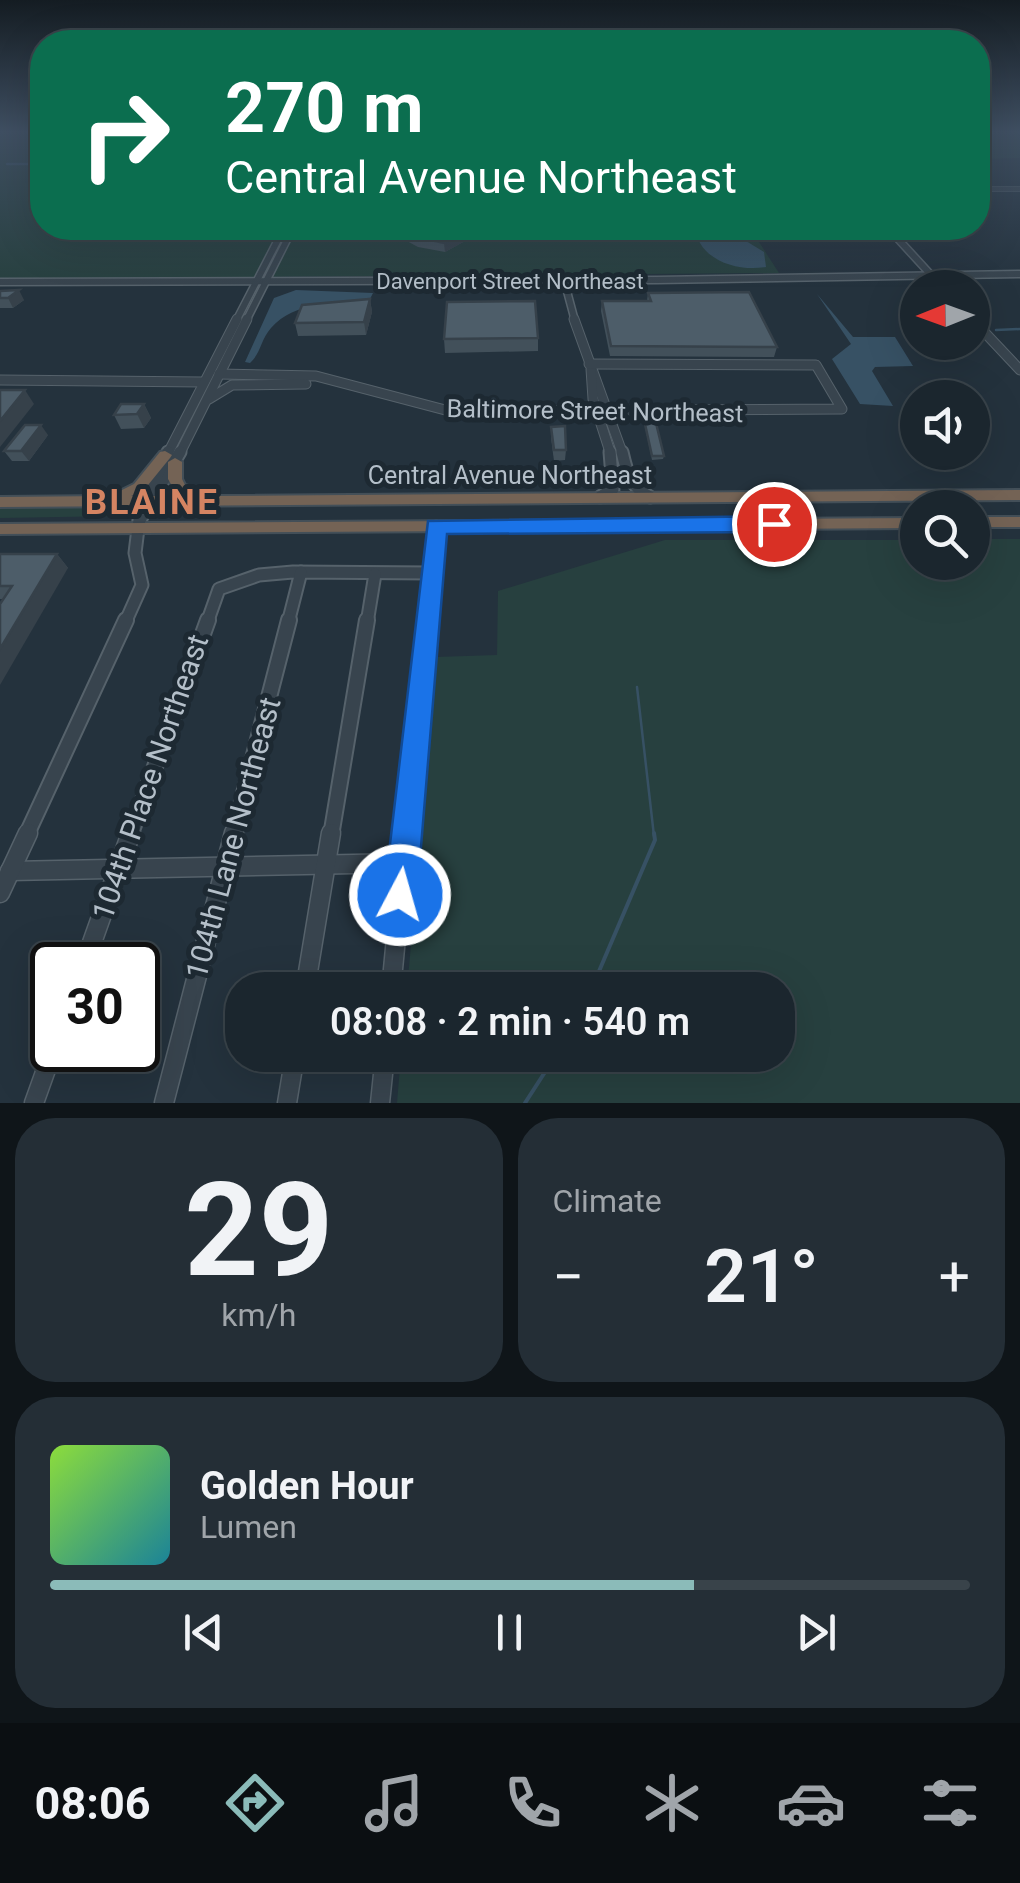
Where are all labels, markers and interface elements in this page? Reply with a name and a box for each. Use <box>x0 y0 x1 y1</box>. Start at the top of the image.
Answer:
text: 270 m <box>225 67 424 149</box>
icon: right <box>60 70 190 200</box>
text: Central Avenue Northeast <box>225 151 737 204</box>
street label: Davenport Street Northeast <box>376 269 644 294</box>
north arrow <box>900 270 990 360</box>
map controls <box>900 270 990 580</box>
button: sound <box>900 380 990 470</box>
street label: Baltimore Street Northeast <box>446 394 744 428</box>
street label: Central Avenue Northeast <box>368 461 652 490</box>
district label: BLAINE <box>85 482 219 523</box>
pin <box>732 482 817 567</box>
button: search <box>900 490 990 580</box>
icon: arrive <box>747 497 802 552</box>
street label: 104th Place Northeast <box>85 630 215 924</box>
street label: 104th Lane Northeast <box>179 693 287 983</box>
position arrow <box>348 843 452 947</box>
speed limit sign: 30 <box>30 942 160 1072</box>
text: 08:08 · 2 min · 540 m <box>330 1000 690 1044</box>
text: 29 <box>184 1154 333 1307</box>
text: Climate <box>553 1182 662 1220</box>
text: 21° <box>704 1232 819 1320</box>
text: − <box>553 1245 584 1309</box>
text: + <box>939 1245 970 1309</box>
text: km/h <box>221 1296 296 1334</box>
text: Golden Hour <box>200 1464 414 1508</box>
text: Lumen <box>200 1508 297 1546</box>
icon: previous <box>176 1605 231 1660</box>
icon: pause <box>482 1605 537 1660</box>
icon: next <box>789 1605 844 1660</box>
icon: directions <box>220 1768 290 1838</box>
icon: music <box>359 1768 429 1838</box>
icon: phone <box>498 1768 568 1838</box>
icon: climate <box>637 1768 707 1838</box>
icon: car <box>776 1768 846 1838</box>
icon: filters <box>915 1768 985 1838</box>
text: 08:06 <box>35 1777 151 1830</box>

